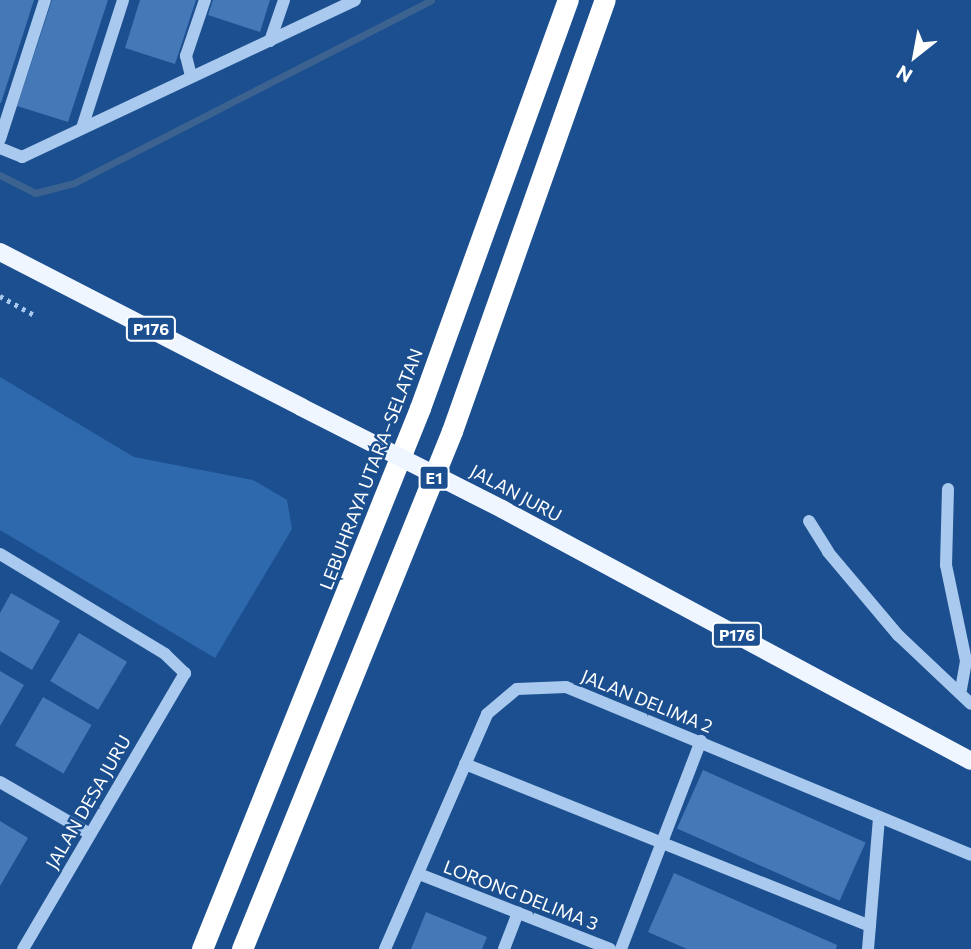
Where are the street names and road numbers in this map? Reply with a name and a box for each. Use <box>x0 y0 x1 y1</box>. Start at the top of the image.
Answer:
road number: P176 <box>125 316 177 342</box>
street label: LEBUHRAYA UTARA–SELATAN <box>315 345 427 593</box>
street label: JALAN JURU <box>467 460 565 526</box>
road number: E1 <box>418 466 450 491</box>
road number: P176 <box>711 622 763 648</box>
street label: JALAN DELIMA 2 <box>578 665 716 737</box>
street label: JALAN DESA JURU <box>41 731 135 873</box>
street label: LORONG DELIMA 3 <box>441 856 601 934</box>

